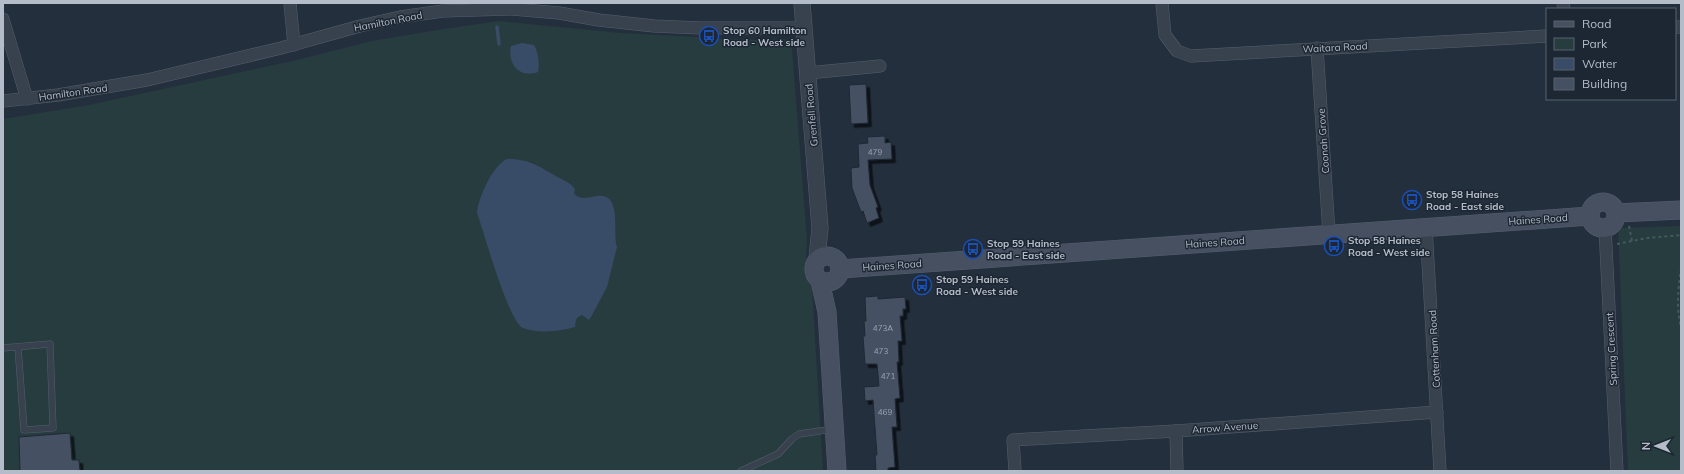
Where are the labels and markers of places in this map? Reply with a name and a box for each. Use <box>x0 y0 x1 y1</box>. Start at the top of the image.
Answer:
place label: Stop 60 Hamilton Road - West side <box>723 24 807 49</box>
bus stop icon: Stop 60 Hamilton Road - West side <box>698 25 720 47</box>
place label: Stop 58 Haines Road - East side <box>1426 188 1504 213</box>
bus stop icon: Stop 58 Haines Road - East side <box>1401 189 1423 211</box>
place label: Stop 58 Haines Road - West side <box>1348 234 1430 259</box>
bus stop icon: Stop 58 Haines Road - West side <box>1323 235 1345 257</box>
place label: Stop 59 Haines Road - East side <box>987 237 1065 262</box>
bus stop icon: Stop 59 Haines Road - East side <box>962 238 984 260</box>
place label: Stop 59 Haines Road - West side <box>936 273 1018 298</box>
bus stop icon: Stop 59 Haines Road - West side <box>911 274 933 296</box>

